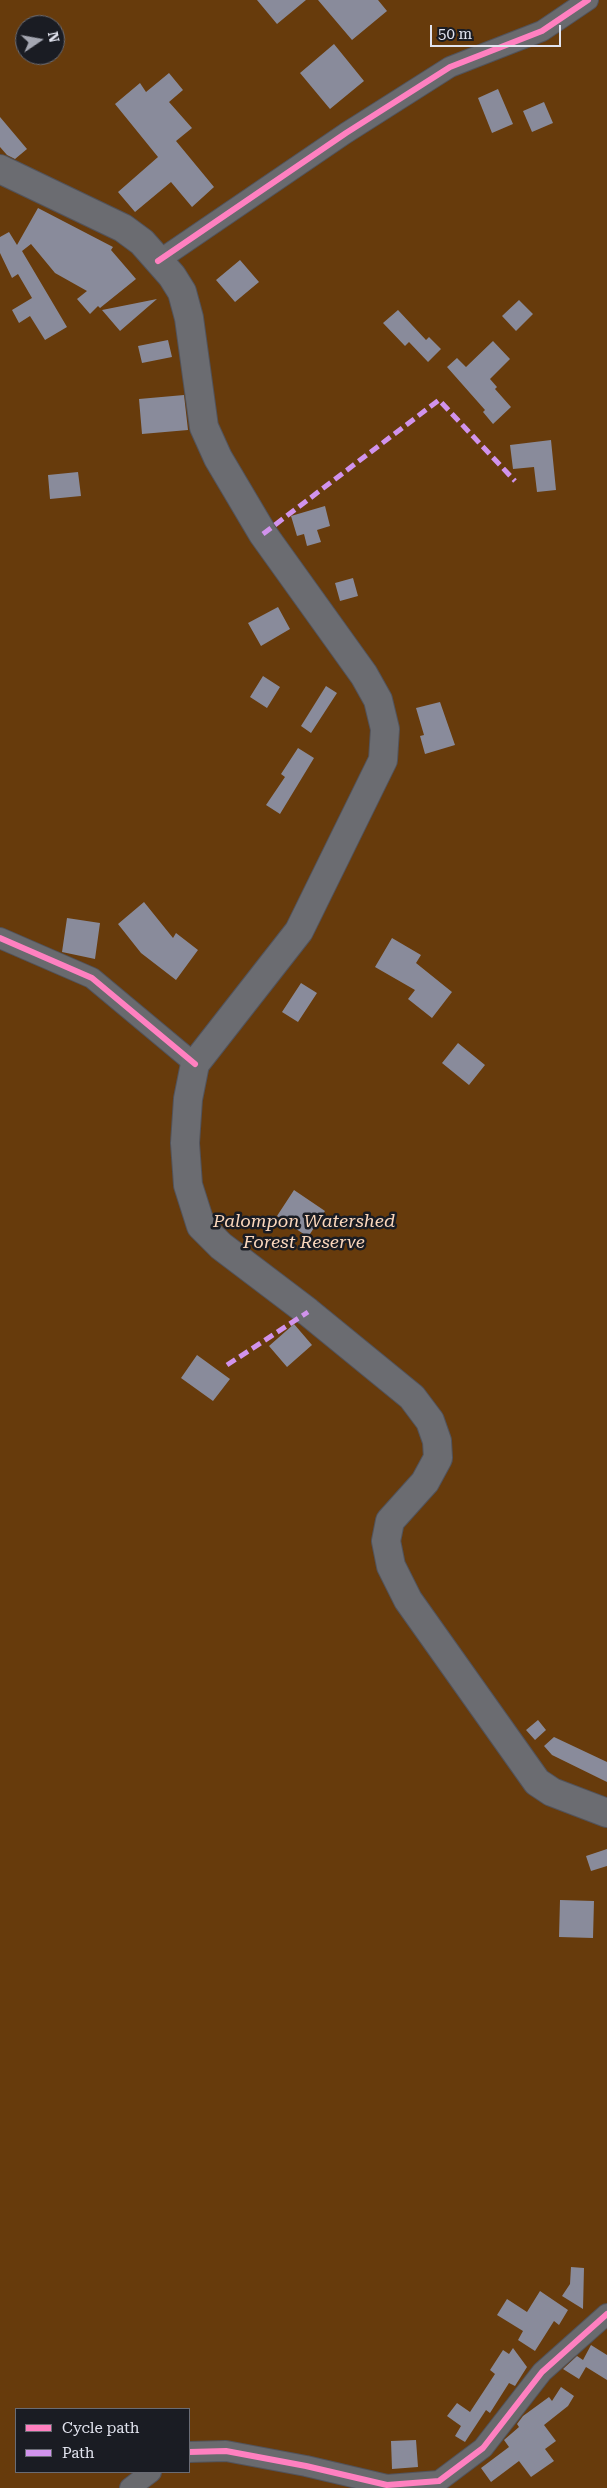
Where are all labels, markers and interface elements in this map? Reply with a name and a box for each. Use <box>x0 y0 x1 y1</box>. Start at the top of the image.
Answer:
north arrow <box>15 15 65 65</box>
scale bar <box>432 15 563 47</box>
text: 50 m <box>438 25 472 43</box>
text: N <box>45 30 63 44</box>
park label: Palompon Watershed Forest Reserve <box>213 1211 395 1254</box>
legend <box>15 2408 190 2473</box>
text: Cycle path <box>62 2419 139 2437</box>
text: Path <box>62 2444 95 2462</box>

